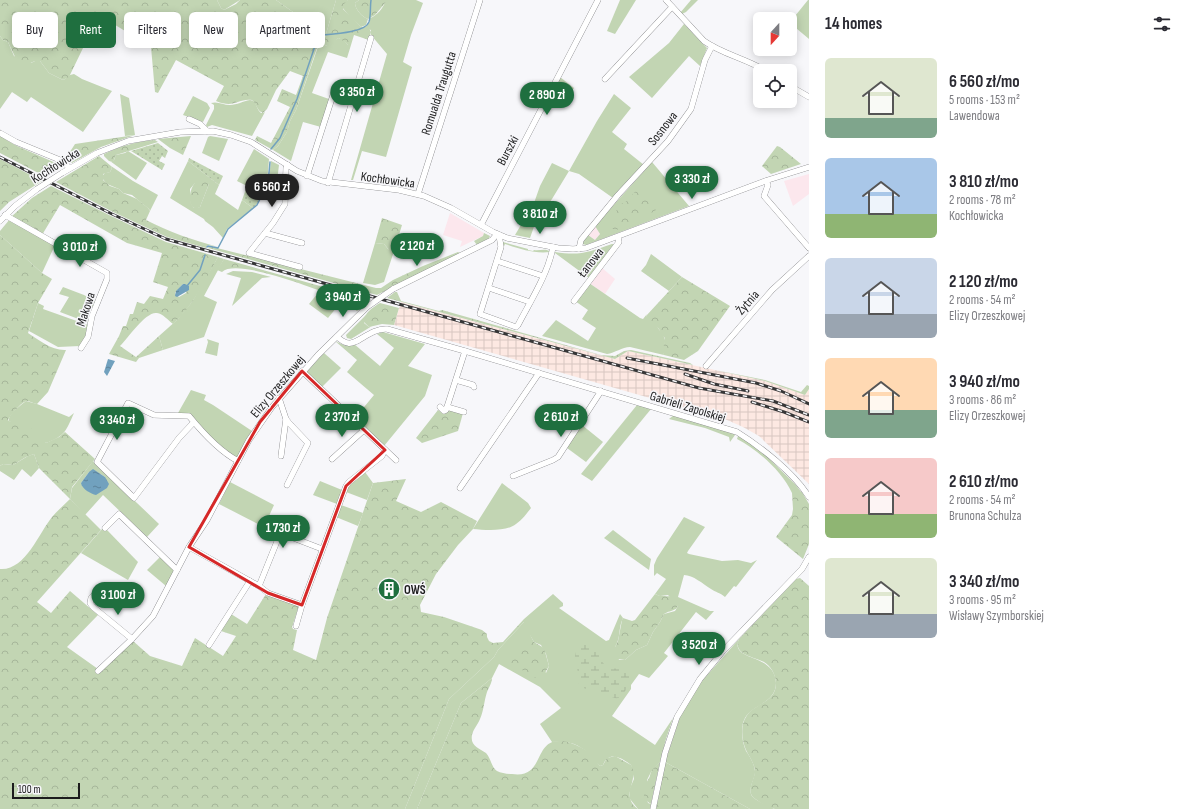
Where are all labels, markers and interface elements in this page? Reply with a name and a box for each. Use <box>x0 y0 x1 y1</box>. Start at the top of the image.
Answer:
chip: Buy <box>12 12 58 48</box>
chip: Rent <box>66 12 116 48</box>
chip: Filters <box>124 12 181 48</box>
chip: New <box>189 12 238 48</box>
chip: Apartment <box>246 12 325 48</box>
north arrow <box>753 12 797 56</box>
map controls <box>753 12 797 108</box>
icon: filters <box>1151 13 1173 35</box>
text: 14 homes <box>825 14 882 34</box>
street label: Romualda Traugutta <box>418 50 460 137</box>
button: locate <box>753 64 797 108</box>
text: 6 560 zł/mo <box>949 72 1020 92</box>
icon: home <box>857 74 905 122</box>
pin: 3 350 zł <box>316 79 398 113</box>
pin: 2 890 zł <box>506 82 588 116</box>
text: 3 350 zł <box>339 84 375 100</box>
text: 2 890 zł <box>529 87 565 103</box>
text: 5 rooms · 153 m² <box>949 92 1020 108</box>
street label: Sosnowa <box>645 108 681 149</box>
text: Lawendowa <box>949 108 1000 124</box>
street label: Burszki <box>493 133 522 168</box>
street label: Kochłowicka <box>28 145 83 187</box>
pin: 3 330 zł <box>651 166 733 200</box>
street label: Kochłowicka <box>360 168 416 192</box>
text: 3 330 zł <box>674 171 710 187</box>
text: 3 810 zł/mo <box>949 172 1019 192</box>
pin: 6 560 zł <box>231 174 313 208</box>
icon: home <box>857 174 905 222</box>
text: 6 560 zł <box>254 179 290 195</box>
text: 2 rooms · 78 m² <box>949 192 1016 208</box>
pin: 3 810 zł <box>499 201 581 235</box>
text: 3 810 zł <box>523 206 557 222</box>
text: Kochłowicka <box>949 208 1003 224</box>
pin: 2 120 zł <box>376 233 458 267</box>
pin: 3 010 zł <box>39 234 121 268</box>
text: 2 120 zł <box>400 238 434 254</box>
text: 3 010 zł <box>62 239 98 255</box>
street label: Łanowa <box>574 245 607 281</box>
text: 2 120 zł/mo <box>949 272 1018 292</box>
icon: home <box>857 274 905 322</box>
pin: 3 940 zł <box>302 284 384 318</box>
street label: Żytnia <box>732 286 763 318</box>
text: 3 940 zł <box>325 289 361 305</box>
street label: Makowa <box>73 290 99 328</box>
text: 2 rooms · 54 m² <box>949 292 1016 308</box>
text: Elizy Orzeszkowej <box>949 308 1025 324</box>
street label: Elizy Orzeszkowej <box>247 352 308 421</box>
text: 3 940 zł/mo <box>949 372 1020 392</box>
icon: home <box>857 374 905 422</box>
street label: Gabrieli Zapolskiej <box>648 388 728 426</box>
text: 3 rooms · 86 m² <box>949 392 1016 408</box>
pin: 2 370 zł <box>301 404 383 438</box>
pin: 2 610 zł <box>520 404 602 438</box>
pin: 3 340 zł <box>76 407 158 441</box>
text: Elizy Orzeszkowej <box>949 408 1025 424</box>
text: 2 370 zł <box>324 409 360 425</box>
text: 2 610 zł <box>544 409 578 425</box>
text: 3 340 zł <box>99 412 135 428</box>
text: 2 610 zł/mo <box>949 472 1018 492</box>
icon: home <box>857 474 905 522</box>
text: 2 rooms · 54 m² <box>949 492 1016 508</box>
text: Brunona Schulza <box>949 508 1021 524</box>
pin: 1 730 zł <box>242 515 324 549</box>
text: 1 730 zł <box>266 520 300 536</box>
text: 3 340 zł/mo <box>949 572 1019 592</box>
icon: home <box>857 574 905 622</box>
building icon: OWŚ <box>376 576 402 602</box>
pin: 3 100 zł <box>77 582 159 616</box>
place label: OWŚ <box>404 582 426 598</box>
text: 3 100 zł <box>100 587 136 603</box>
text: 3 rooms · 95 m² <box>949 592 1016 608</box>
text: Wisławy Szymborskiej <box>949 608 1044 624</box>
pin: 3 520 zł <box>658 632 740 666</box>
text: 3 520 zł <box>681 637 717 653</box>
scale bar <box>12 781 80 800</box>
text: 100 m <box>18 783 40 796</box>

